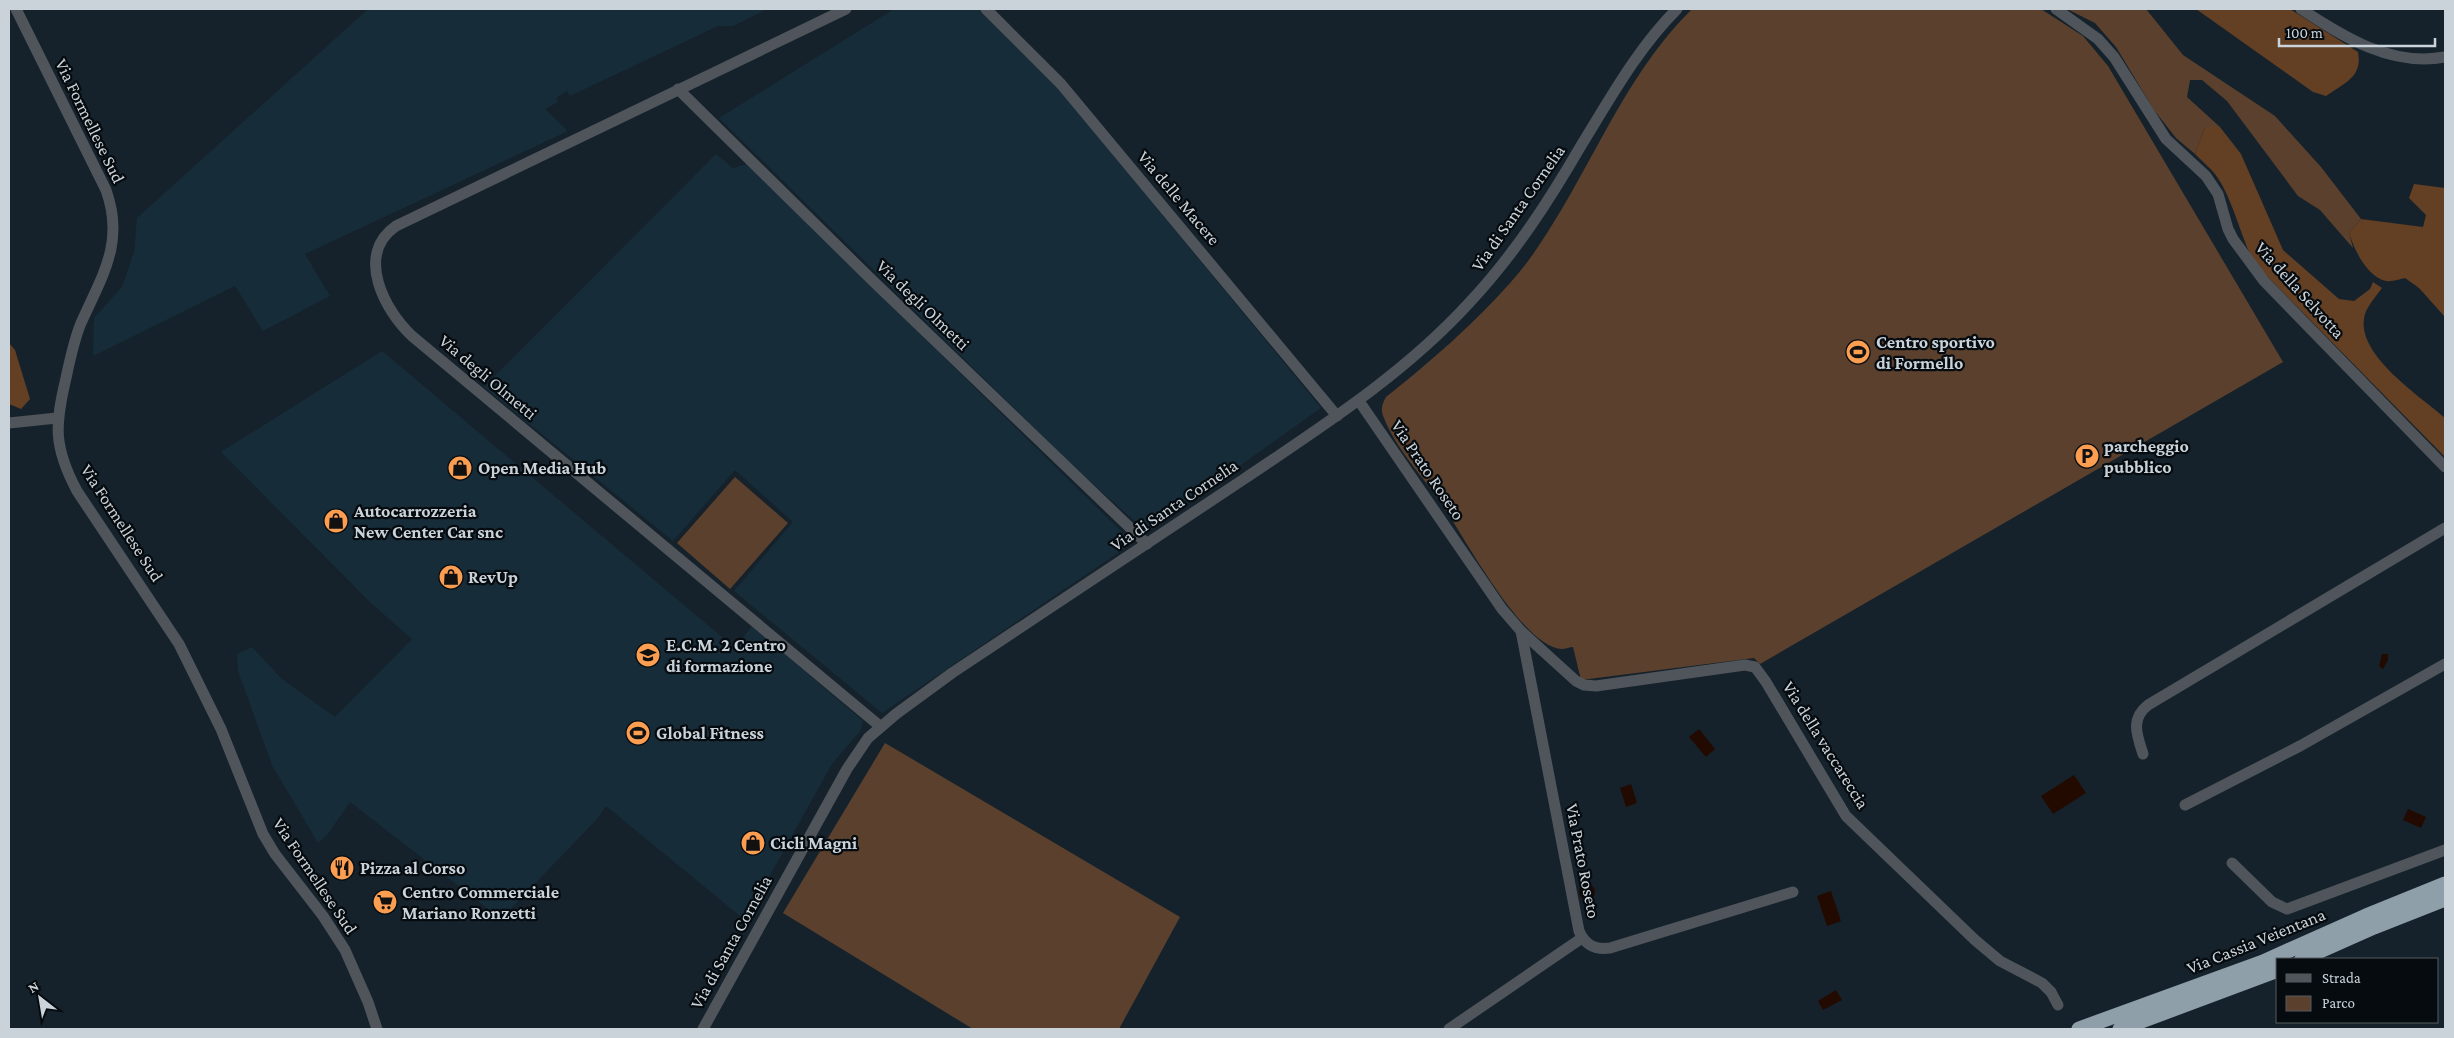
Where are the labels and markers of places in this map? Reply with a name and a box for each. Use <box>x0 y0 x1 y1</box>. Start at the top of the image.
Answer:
place label: Centro sportivo di Formello <box>1876 332 1995 373</box>
sports icon: Centro sportivo di Formello <box>1845 339 1871 365</box>
place label: parcheggio pubblico <box>2104 436 2189 477</box>
parking icon: parcheggio pubblico <box>2074 443 2100 469</box>
shop icon: Open Media Hub <box>447 455 473 481</box>
place label: Open Media Hub <box>478 458 606 478</box>
place label: Autocarrozzeria New Center Car snc <box>353 501 503 542</box>
shop icon: Autocarrozzeria New Center Car snc <box>323 508 349 534</box>
shop icon: RevUp <box>438 564 464 590</box>
place label: RevUp <box>468 567 518 587</box>
place label: E.C.M. 2 Centro di formazione <box>666 635 786 676</box>
school or university icon: E.C.M. 2 Centro di formazione <box>635 642 661 668</box>
sports icon: Global Fitness <box>625 720 651 746</box>
place label: Global Fitness <box>656 723 764 743</box>
shop icon: Cicli Magni <box>740 830 766 856</box>
place label: Cicli Magni <box>770 833 858 853</box>
restaurant icon: Pizza al Corso <box>329 855 355 881</box>
place label: Pizza al Corso <box>360 858 465 878</box>
place label: Centro Commerciale Mariano Ronzetti <box>402 882 559 923</box>
supermarket icon: Centro Commerciale Mariano Ronzetti <box>372 889 398 915</box>

